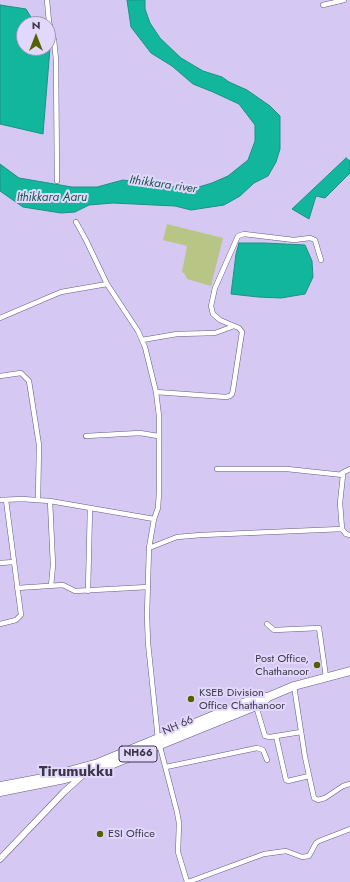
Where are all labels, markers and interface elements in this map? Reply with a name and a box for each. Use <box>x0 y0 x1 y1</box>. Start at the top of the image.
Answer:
north arrow <box>16 16 56 56</box>
text: N <box>32 17 40 33</box>
water label: Ithikkara river <box>128 173 198 197</box>
water label: Ithikkara Aaru <box>17 191 87 205</box>
place label: Post Office, Chathanoor <box>255 652 309 678</box>
marker: Post Office, Chathanoor <box>312 660 322 670</box>
place label: KSEB Division Office Chathanoor <box>199 686 285 712</box>
marker: KSEB Division Office Chathanoor <box>186 694 196 704</box>
street label: NH 66 <box>161 714 195 738</box>
road number: NH66 <box>119 746 157 762</box>
district label: Tirumukku <box>39 763 113 781</box>
place label: ESI Office <box>108 827 155 841</box>
marker: ESI Office <box>95 829 105 839</box>

